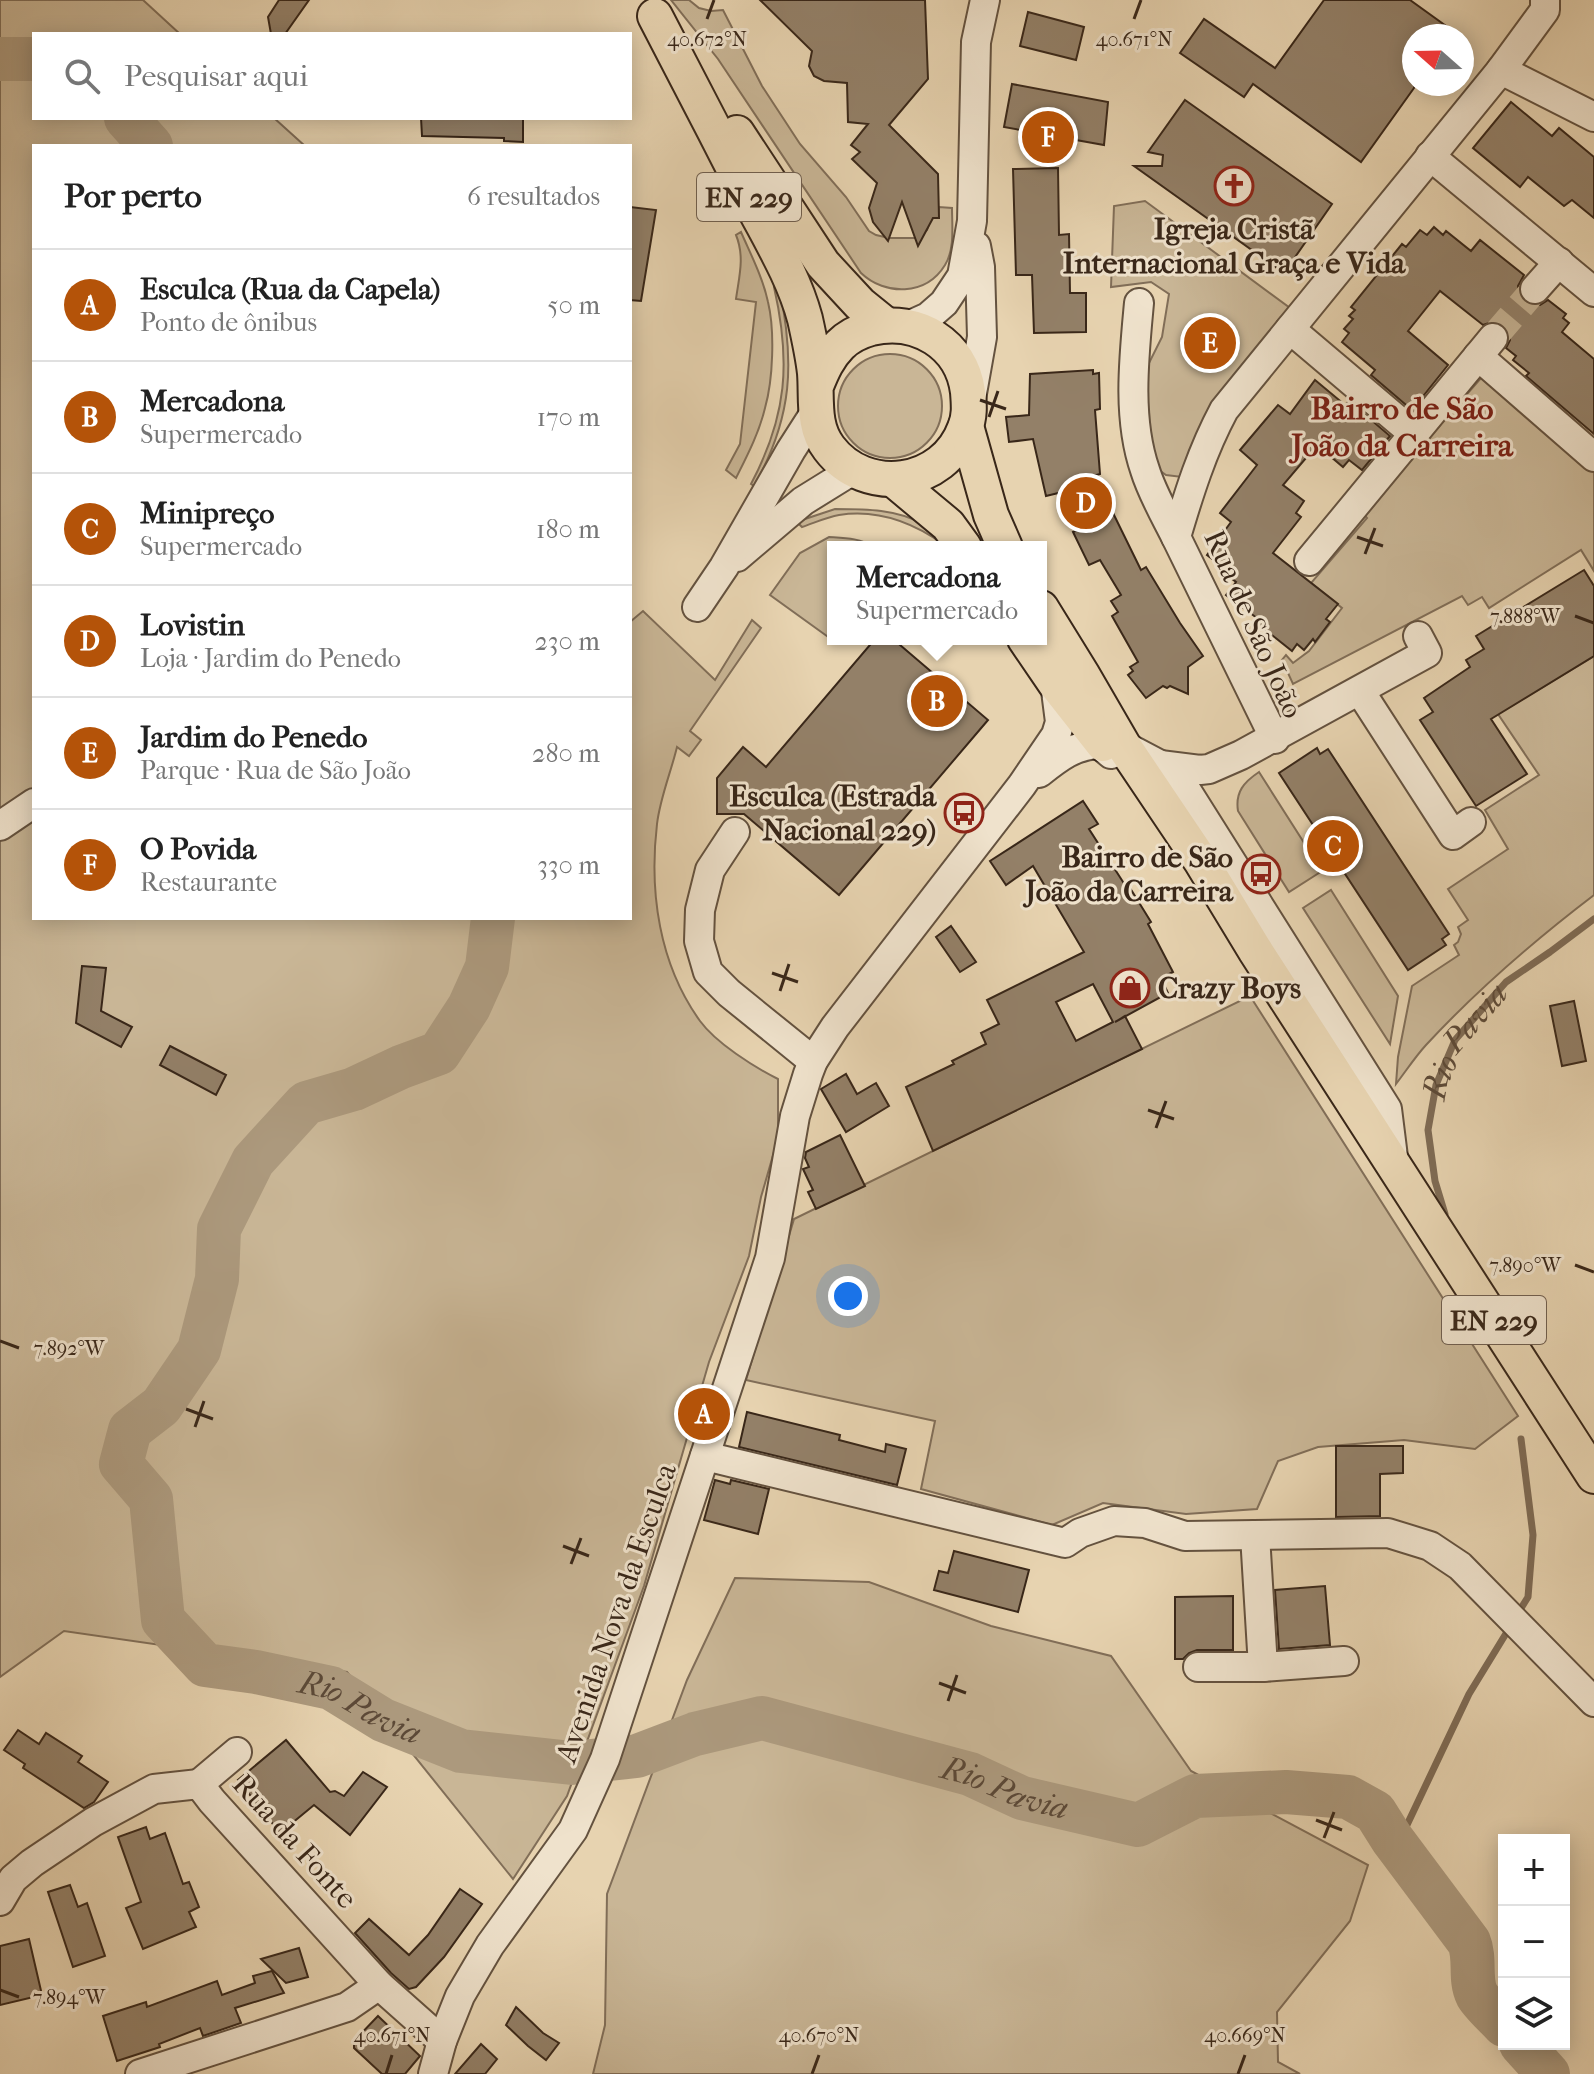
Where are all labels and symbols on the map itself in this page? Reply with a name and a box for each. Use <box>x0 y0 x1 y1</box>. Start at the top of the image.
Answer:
north arrow <box>1402 24 1474 96</box>
text: 40.672°N <box>667 28 747 51</box>
text: 40.671°N <box>1096 28 1172 51</box>
pin: F <box>1022 107 1074 167</box>
church icon: Igreja Cristã Internacional Graça e Vida <box>1213 165 1255 207</box>
road number: EN 229 <box>697 173 801 221</box>
place label: Igreja Cristã Internacional Graça e Vida <box>1063 212 1406 281</box>
pin: E <box>1184 313 1236 373</box>
district label: Bairro de São João da Carreira <box>1288 390 1514 464</box>
pin: D <box>1060 473 1112 533</box>
street label: Rua de São João <box>1196 525 1311 724</box>
text: 7.888°W <box>1490 605 1561 628</box>
pin: B <box>911 671 963 731</box>
place label: Esculca (Estrada Nacional 229) <box>729 779 937 848</box>
bus stop icon: Esculca (Estrada Nacional 229) <box>943 792 985 834</box>
pin: C <box>1307 816 1359 876</box>
place label: Bairro de São João da Carreira <box>1022 840 1234 909</box>
bus stop icon: Bairro de São João da Carreira <box>1240 853 1282 895</box>
shop icon: Crazy Boys <box>1109 967 1151 1009</box>
place label: Crazy Boys <box>1158 971 1301 1006</box>
water label: Rio Pavia <box>1415 976 1515 1104</box>
text: 7.890°W <box>1489 1254 1562 1277</box>
your location <box>828 1276 868 1316</box>
road number: EN 229 <box>1442 1296 1546 1344</box>
text: 7.892°W <box>34 1337 106 1360</box>
pin: A <box>678 1384 730 1444</box>
street label: Avenida Nova da Esculca <box>548 1458 685 1768</box>
water label: Rio Pavia <box>294 1663 426 1752</box>
water label: Rio Pavia <box>936 1749 1072 1827</box>
street label: Rua da Fonte <box>225 1767 364 1916</box>
text: 7.894°W <box>33 1986 107 2009</box>
text: 40.671°N <box>354 2024 430 2047</box>
text: 40.670°N <box>779 2024 859 2047</box>
text: 40.669°N <box>1204 2024 1286 2047</box>

